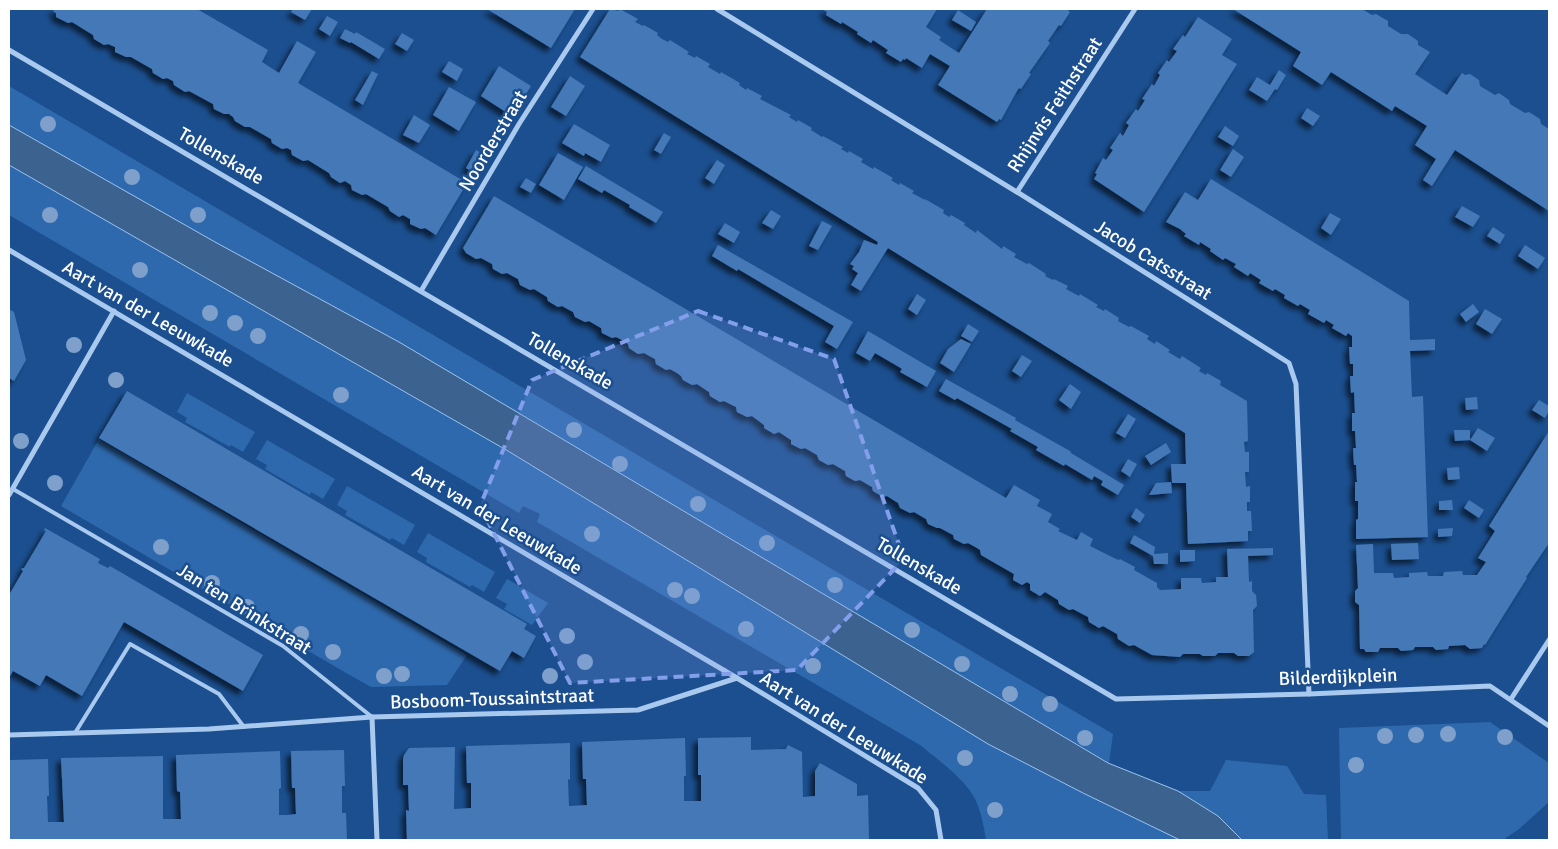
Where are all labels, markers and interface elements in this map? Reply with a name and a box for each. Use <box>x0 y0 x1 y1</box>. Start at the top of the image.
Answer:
street label: Rhijnvis Feithstraat <box>1002 32 1108 177</box>
street label: Noorderstraat <box>453 86 533 196</box>
street label: Tollenskade <box>174 122 268 190</box>
street label: Jacob Catsstraat <box>1090 214 1216 306</box>
street label: Aart van der Leeuwkade <box>58 255 238 373</box>
street label: Tollenskade <box>523 327 617 395</box>
street label: Aart van der Leeuwkade <box>408 460 586 580</box>
street label: Tollenskade <box>872 532 966 600</box>
street label: Jan ten Brinkstraat <box>172 558 316 660</box>
street label: Bilderdijkplein <box>1278 663 1398 691</box>
street label: Aart van der Leeuwkade <box>755 666 933 790</box>
street label: Bosboom-Toussaintstraat <box>389 683 595 715</box>

